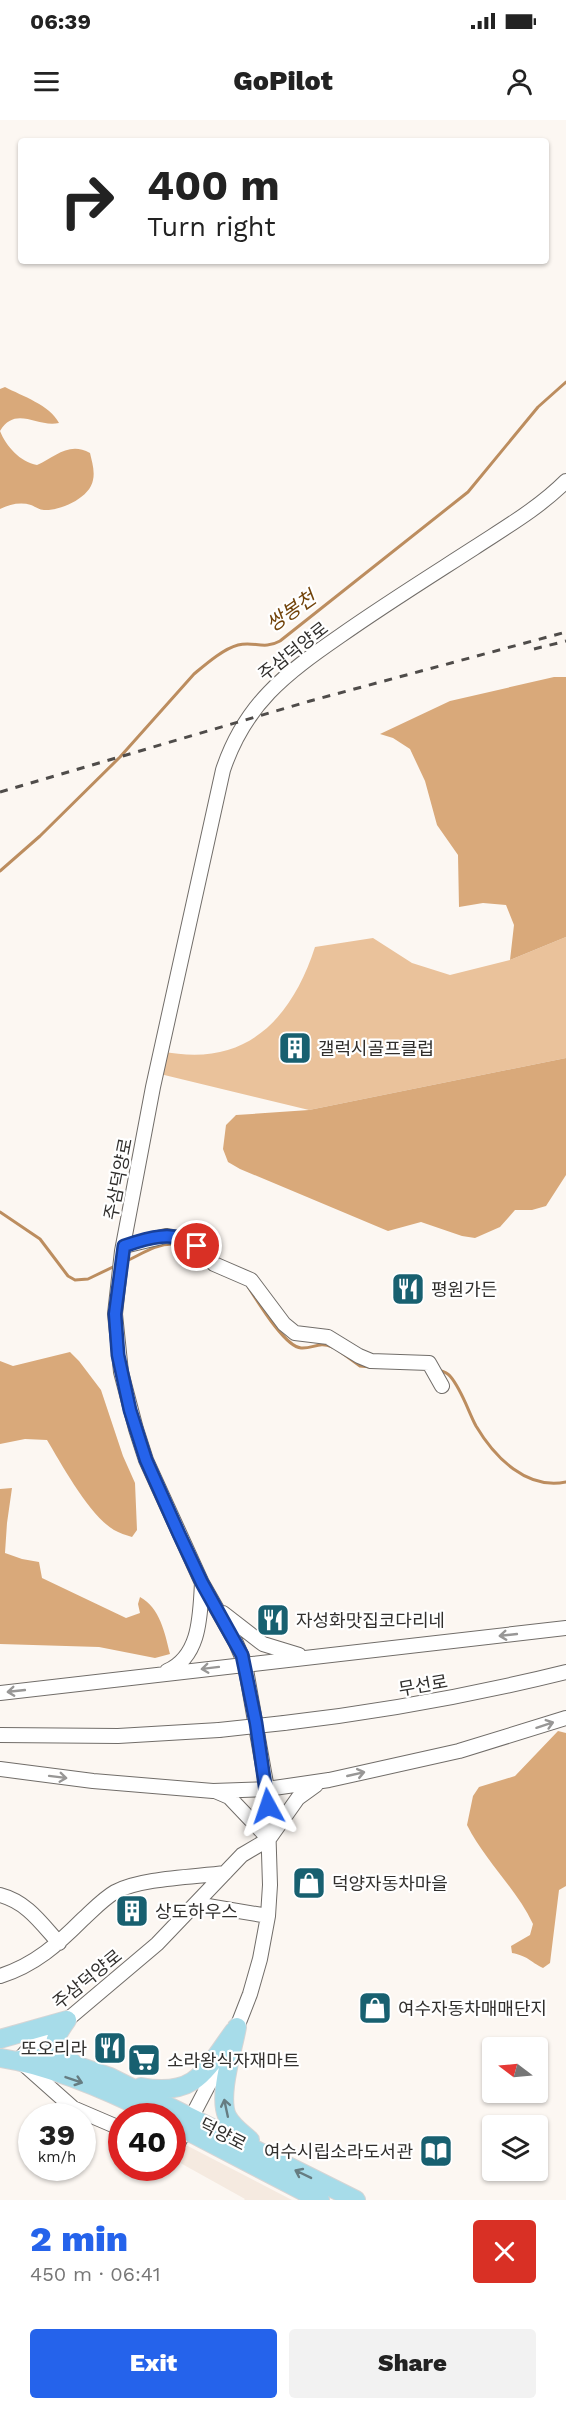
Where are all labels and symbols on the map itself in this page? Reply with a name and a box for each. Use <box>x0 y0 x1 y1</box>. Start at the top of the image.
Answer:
water label: 쌍봉천 <box>262 584 323 637</box>
street label: 주삼덕양로 <box>254 617 332 685</box>
building icon: 갤럭시골프클럽 <box>277 1030 313 1066</box>
place label: 갤럭시골프클럽 <box>318 1038 434 1059</box>
street label: 주삼덕양로 <box>100 1136 136 1222</box>
pin <box>171 1220 222 1271</box>
restaurant icon: 평원가든 <box>390 1271 426 1307</box>
place label: 평원가든 <box>431 1279 497 1300</box>
restaurant icon: 자성화맛집코다리네 <box>255 1602 291 1638</box>
place label: 자성화맛집코다리네 <box>296 1610 445 1631</box>
one-way arrow <box>498 1630 518 1641</box>
one-way arrow <box>200 1663 220 1674</box>
street label: 무선로 <box>397 1670 449 1700</box>
one-way arrow <box>7 1686 27 1697</box>
one-way arrow <box>535 1719 554 1730</box>
one-way arrow <box>346 1767 365 1779</box>
one-way arrow <box>47 1772 67 1783</box>
position arrow <box>236 1774 300 1838</box>
shop icon: 덕양자동차마을 <box>291 1865 327 1901</box>
place label: 덕양자동차마을 <box>332 1873 448 1894</box>
building icon: 상도하우스 <box>114 1893 150 1929</box>
place label: 상도하우스 <box>155 1901 238 1922</box>
street label: 주삼덕양로 <box>48 1945 126 2013</box>
shop icon: 여수자동차매매단지 <box>357 1990 393 2026</box>
place label: 여수자동차매매단지 <box>398 1998 547 2019</box>
restaurant icon: 또오리라 <box>92 2030 128 2066</box>
north arrow <box>482 2037 548 2103</box>
place label: 또오리라 <box>21 2038 87 2059</box>
supermarket icon: 소라왕식자재마트 <box>126 2042 162 2078</box>
place label: 소라왕식자재마트 <box>167 2050 299 2071</box>
one-way arrow <box>64 2075 83 2086</box>
one-way arrow <box>220 2099 231 2118</box>
speed limit sign: 40 <box>108 2103 186 2181</box>
street label: 덕양로 <box>196 2113 250 2155</box>
library icon: 여수시립소라도서관 <box>418 2133 454 2169</box>
place label: 여수시립소라도서관 <box>264 2141 413 2162</box>
one-way arrow <box>295 2168 313 2179</box>

